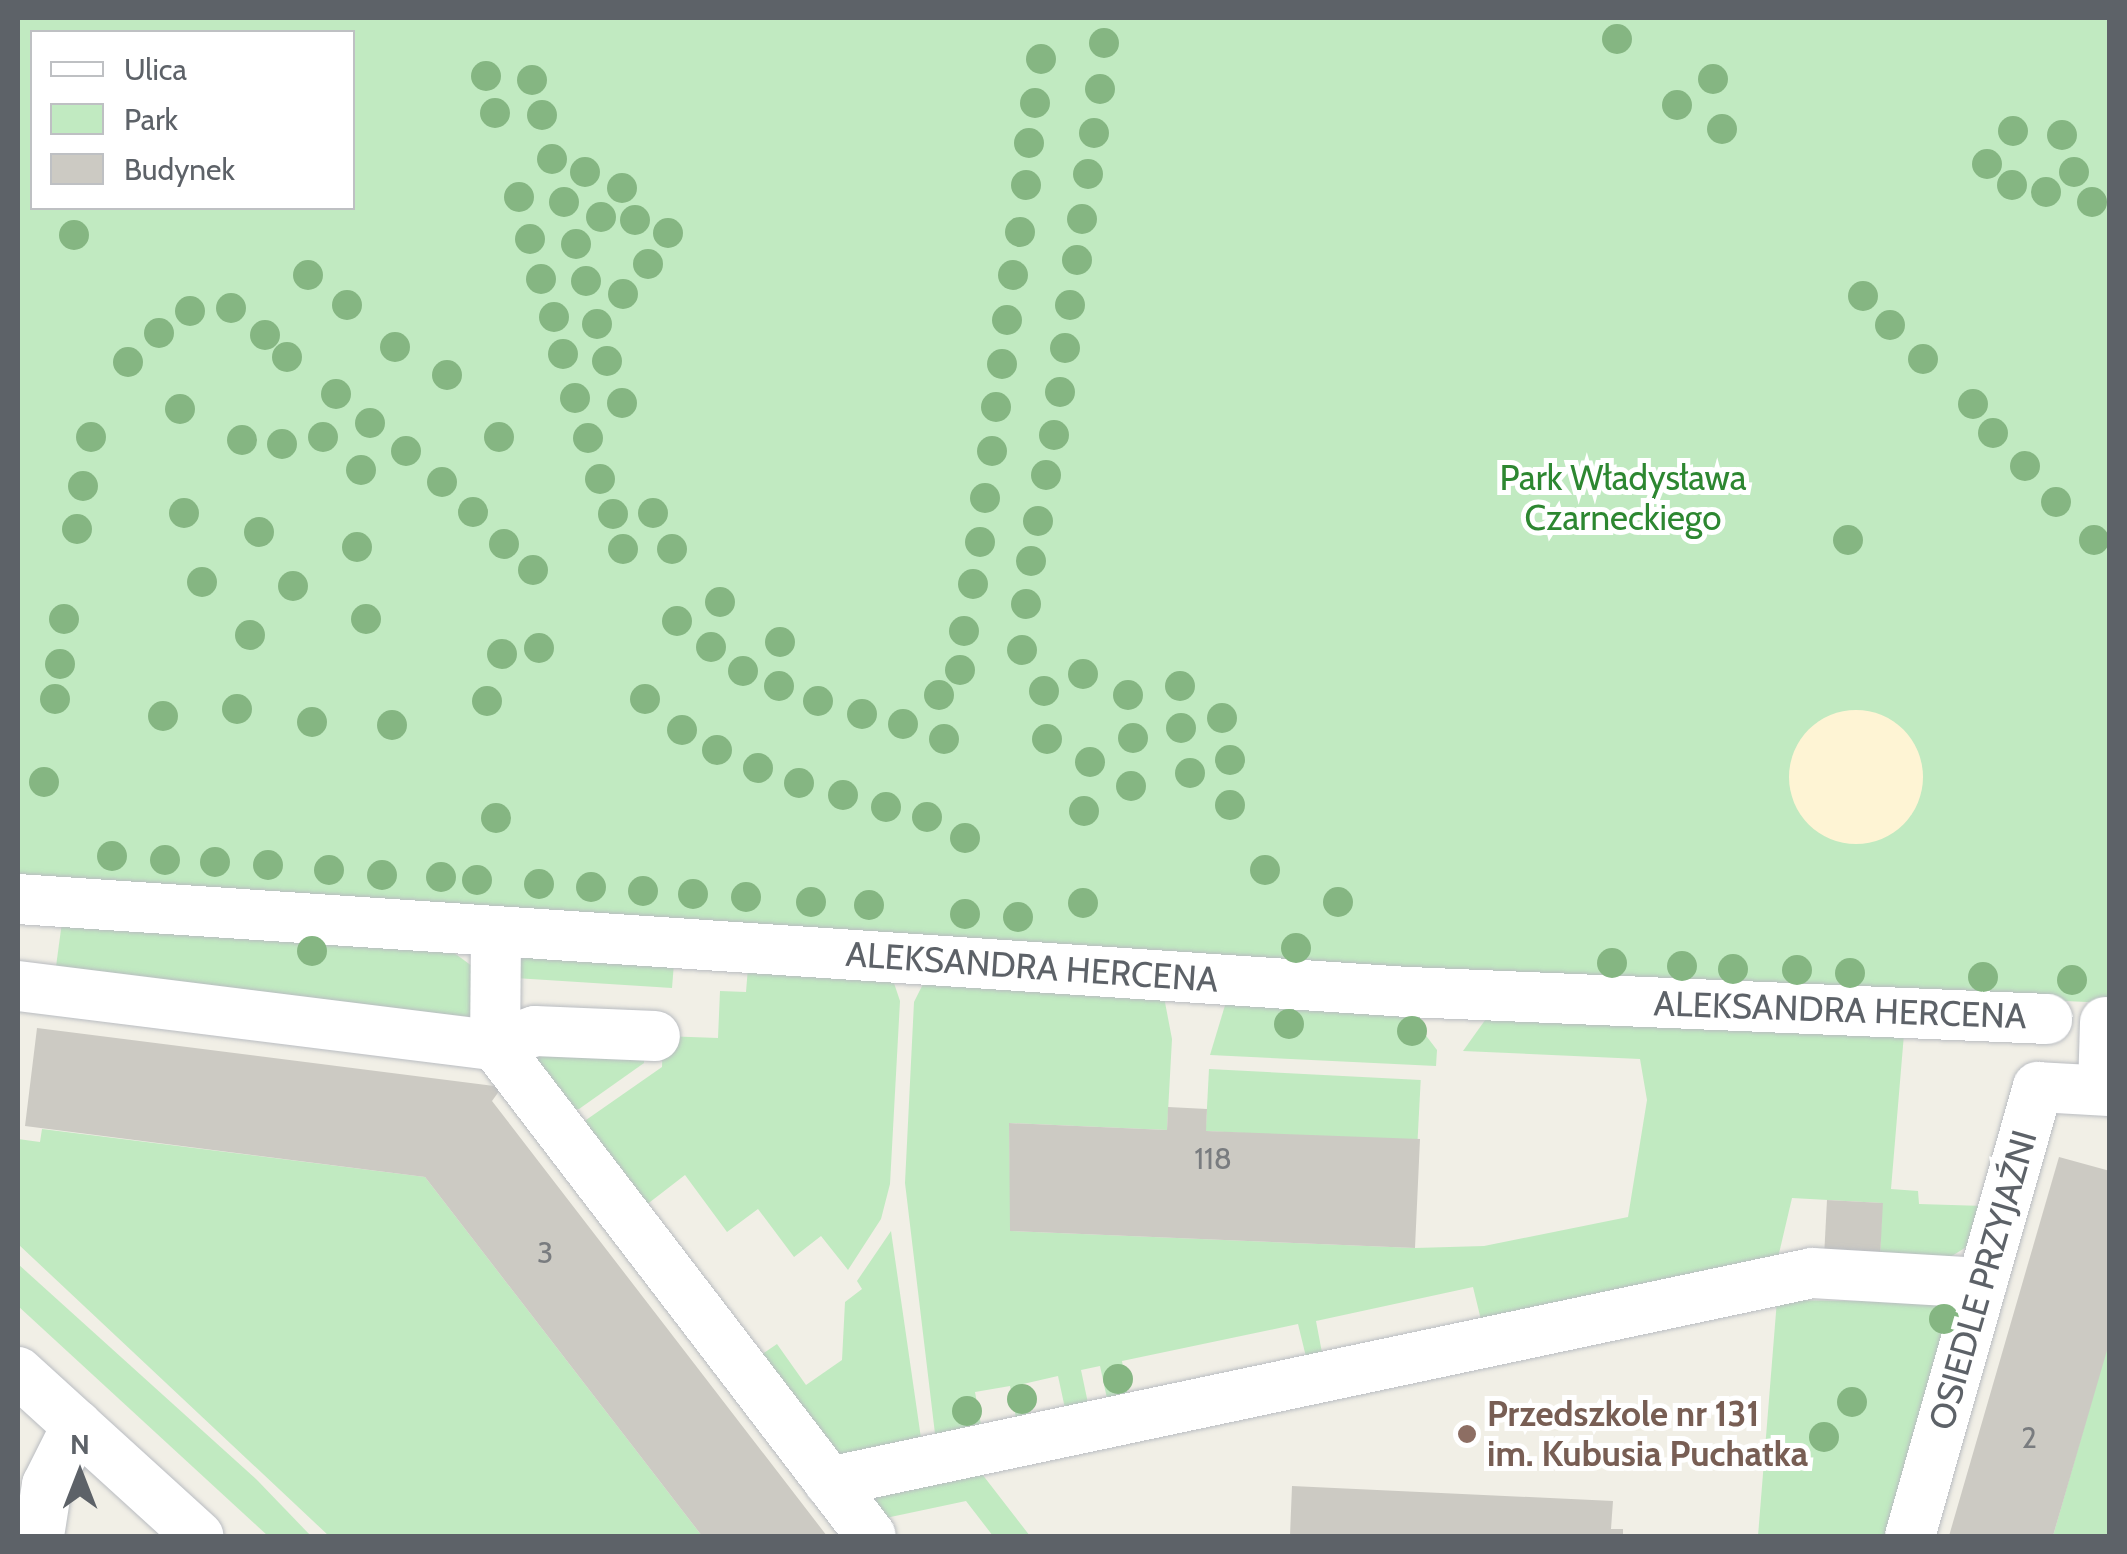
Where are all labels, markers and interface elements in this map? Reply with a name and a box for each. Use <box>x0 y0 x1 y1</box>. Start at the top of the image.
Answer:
legend <box>30 30 355 210</box>
text: Ulica <box>124 51 187 88</box>
text: Park <box>124 101 178 138</box>
text: Budynek <box>124 151 235 188</box>
park label: Park Władysława Czarneckiego <box>1499 457 1747 539</box>
street label: ALEKSANDRA HERCENA <box>844 933 1220 1001</box>
street label: ALEKSANDRA HERCENA <box>1653 983 2027 1037</box>
street label: OSIEDLE PRZYJAŹNI <box>1920 1126 2046 1434</box>
house number: 118 <box>1194 1141 1232 1177</box>
house number: 3 <box>537 1235 553 1271</box>
place label: Przedszkole nr 131 im. Kubusia Puchatka <box>1487 1393 1808 1475</box>
house number: 2 <box>2021 1420 2037 1456</box>
marker: Przedszkole nr 131 im. Kubusia Puchatka <box>1456 1423 1478 1445</box>
north arrow <box>30 1424 130 1524</box>
text: N <box>70 1427 90 1461</box>

